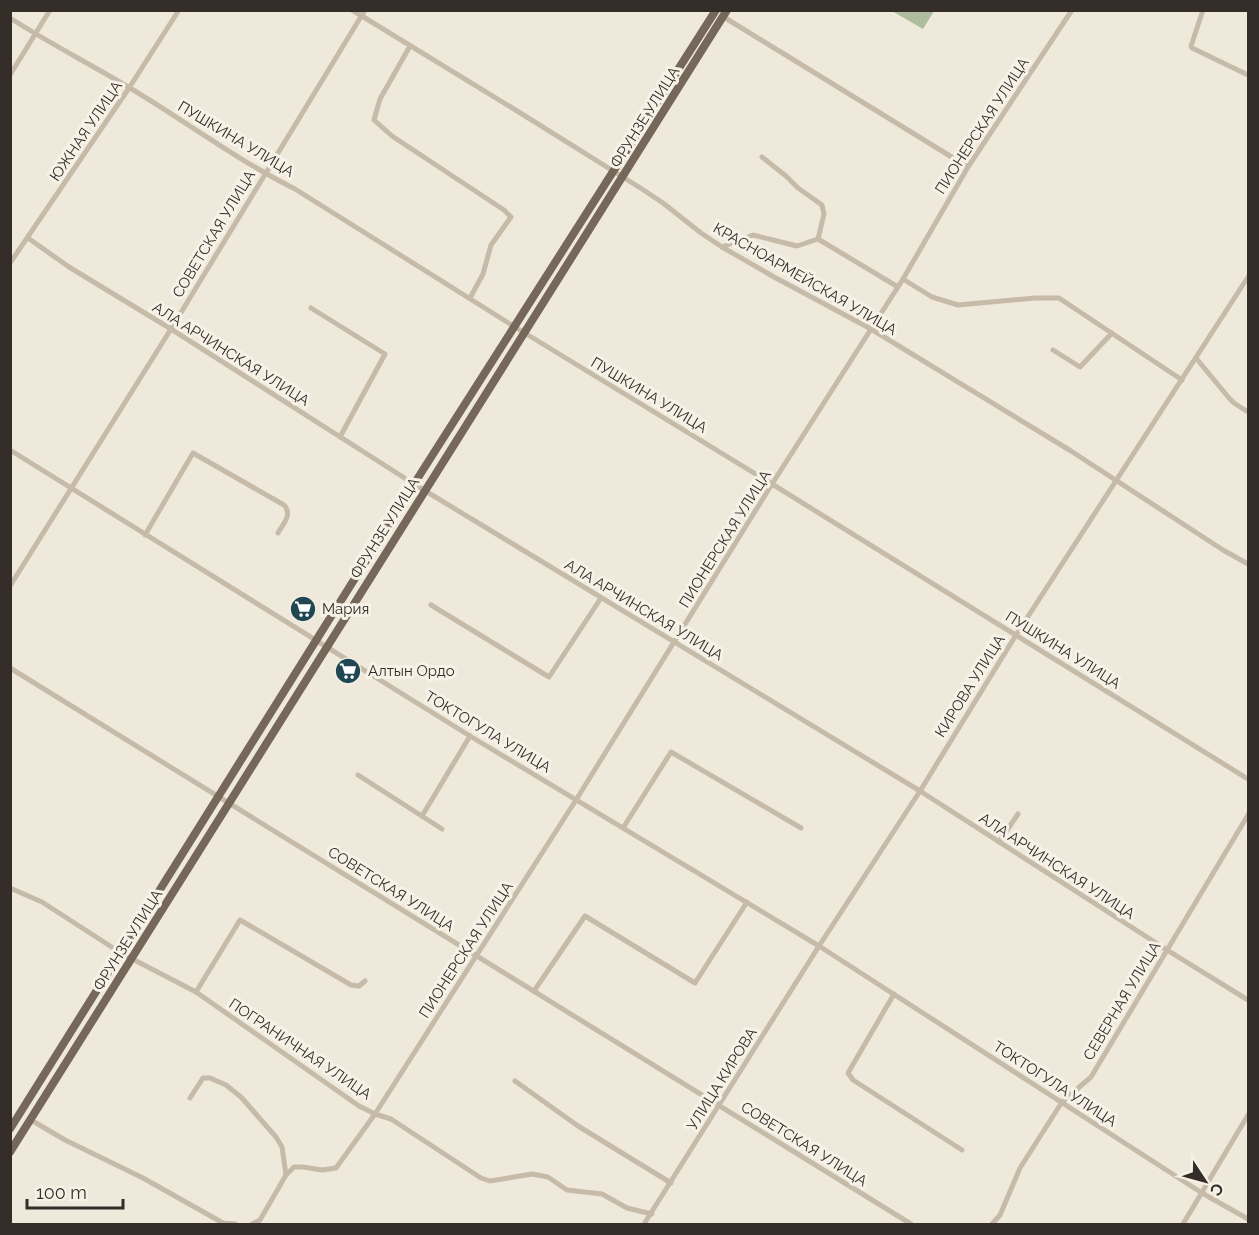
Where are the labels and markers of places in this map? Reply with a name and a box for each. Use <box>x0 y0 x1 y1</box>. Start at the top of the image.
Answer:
supermarket icon: Мария <box>288 594 318 624</box>
place label: Мария <box>322 600 369 618</box>
supermarket icon: Алтын Ордо <box>333 656 363 686</box>
place label: Алтын Ордо <box>368 662 455 680</box>

